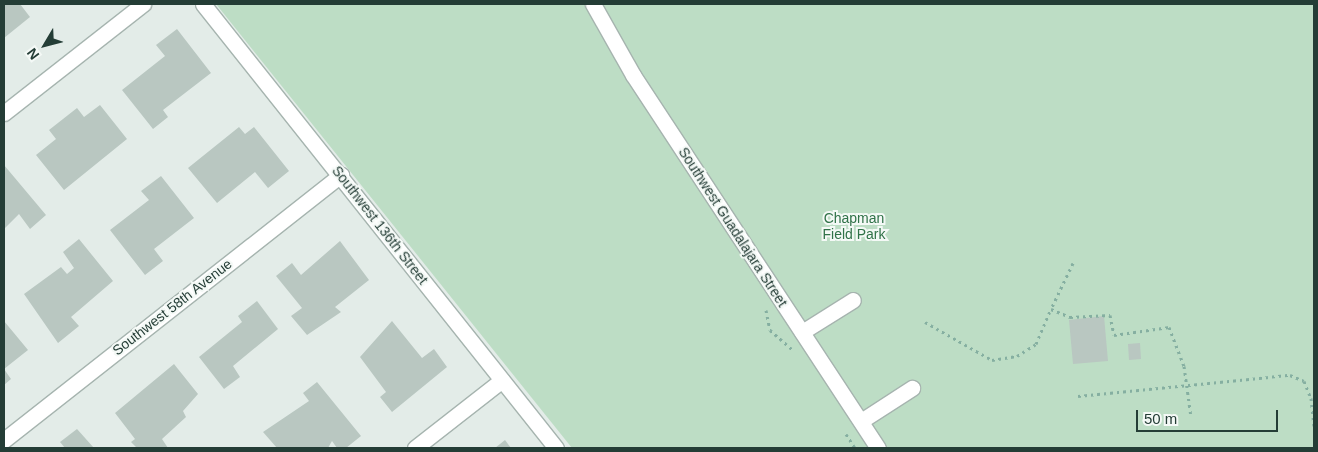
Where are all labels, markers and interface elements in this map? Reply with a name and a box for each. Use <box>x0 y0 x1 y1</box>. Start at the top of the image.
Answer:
north arrow <box>20 20 70 70</box>
text: N <box>24 45 42 63</box>
street label: Southwest Guadalajara Street <box>675 144 791 310</box>
street label: Southwest 136th Street <box>329 162 431 288</box>
park label: Chapman Field Park <box>822 210 886 242</box>
street label: Southwest 58th Avenue <box>109 255 235 359</box>
scale bar <box>1138 400 1280 432</box>
text: 50 m <box>1144 410 1177 427</box>

